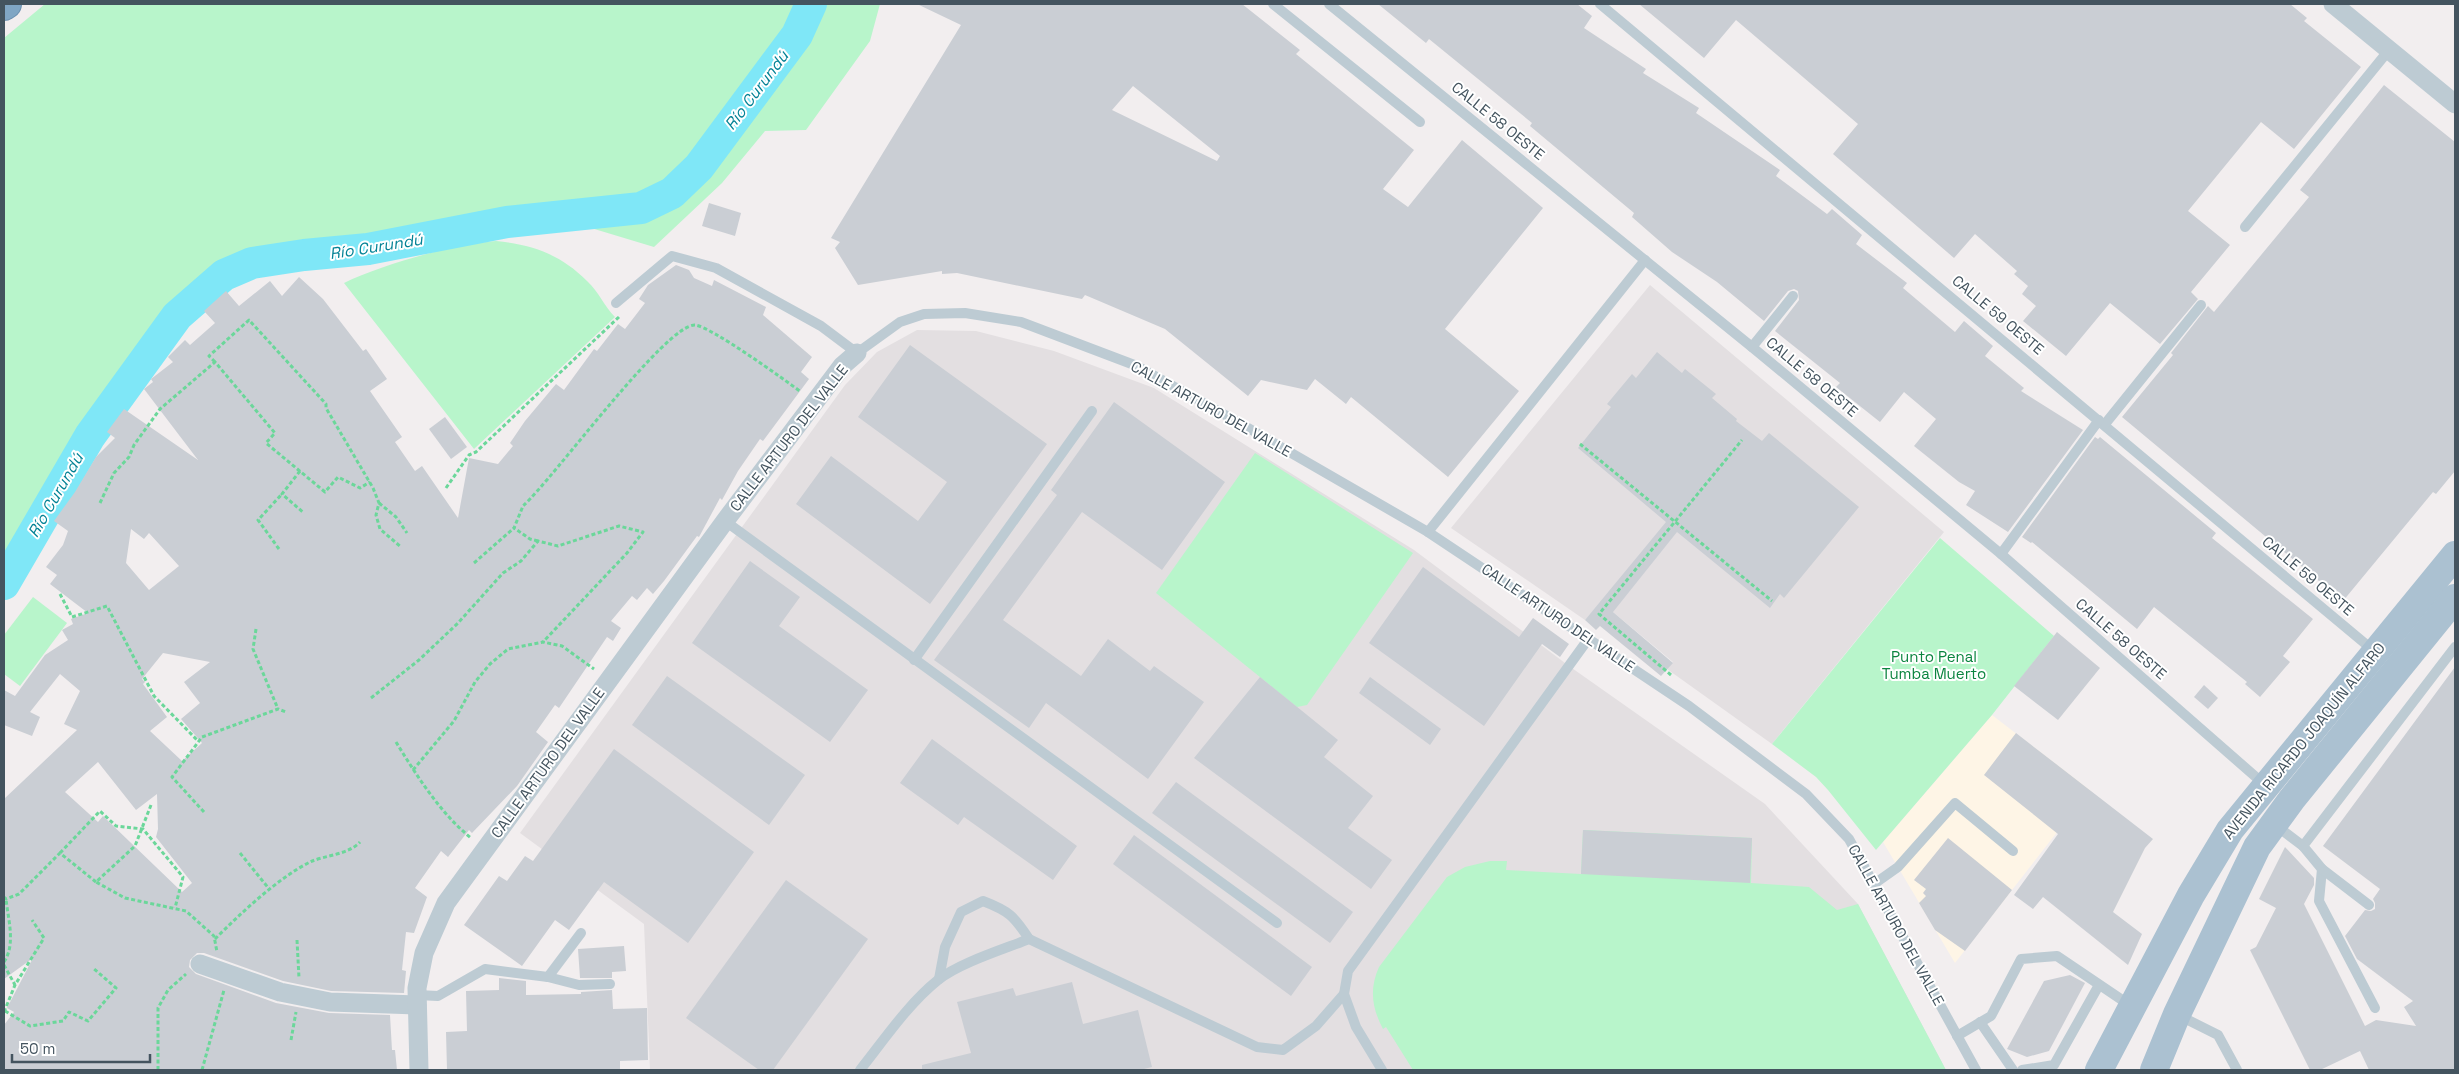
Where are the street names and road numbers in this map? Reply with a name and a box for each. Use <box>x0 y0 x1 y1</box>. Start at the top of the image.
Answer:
street label: CALLE 58 OESTE <box>1448 77 1549 164</box>
street label: CALLE 59 OESTE <box>1948 271 2048 359</box>
street label: CALLE 58 OESTE <box>1762 333 1862 421</box>
street label: CALLE ARTURO DEL VALLE <box>1127 356 1295 461</box>
street label: CALLE ARTURO DEL VALLE <box>725 361 852 515</box>
street label: CALLE 59 OESTE <box>2258 532 2358 620</box>
street label: CALLE ARTURO DEL VALLE <box>1478 559 1639 676</box>
street label: CALLE 58 OESTE <box>2072 594 2171 683</box>
street label: AVENIDA RICARDO JOAQUÍN ALFARO <box>2218 639 2389 843</box>
street label: CALLE ARTURO DEL VALLE <box>487 684 608 842</box>
street label: CALLE ARTURO DEL VALLE <box>1844 841 1949 1009</box>

